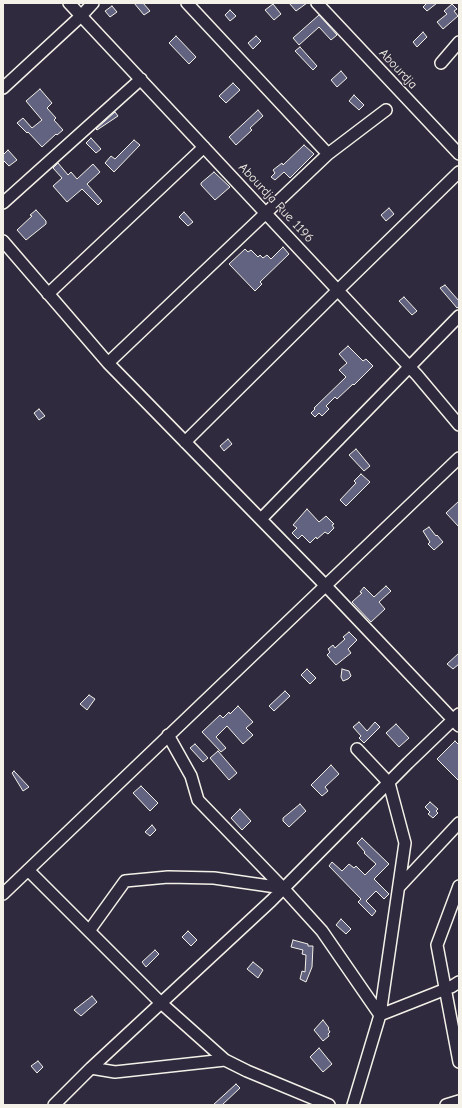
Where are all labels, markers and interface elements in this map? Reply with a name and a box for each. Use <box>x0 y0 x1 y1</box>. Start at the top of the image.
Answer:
street label: Abourdja <box>375 46 421 92</box>
street label: Abourdja Rue 1196 <box>235 160 317 246</box>

